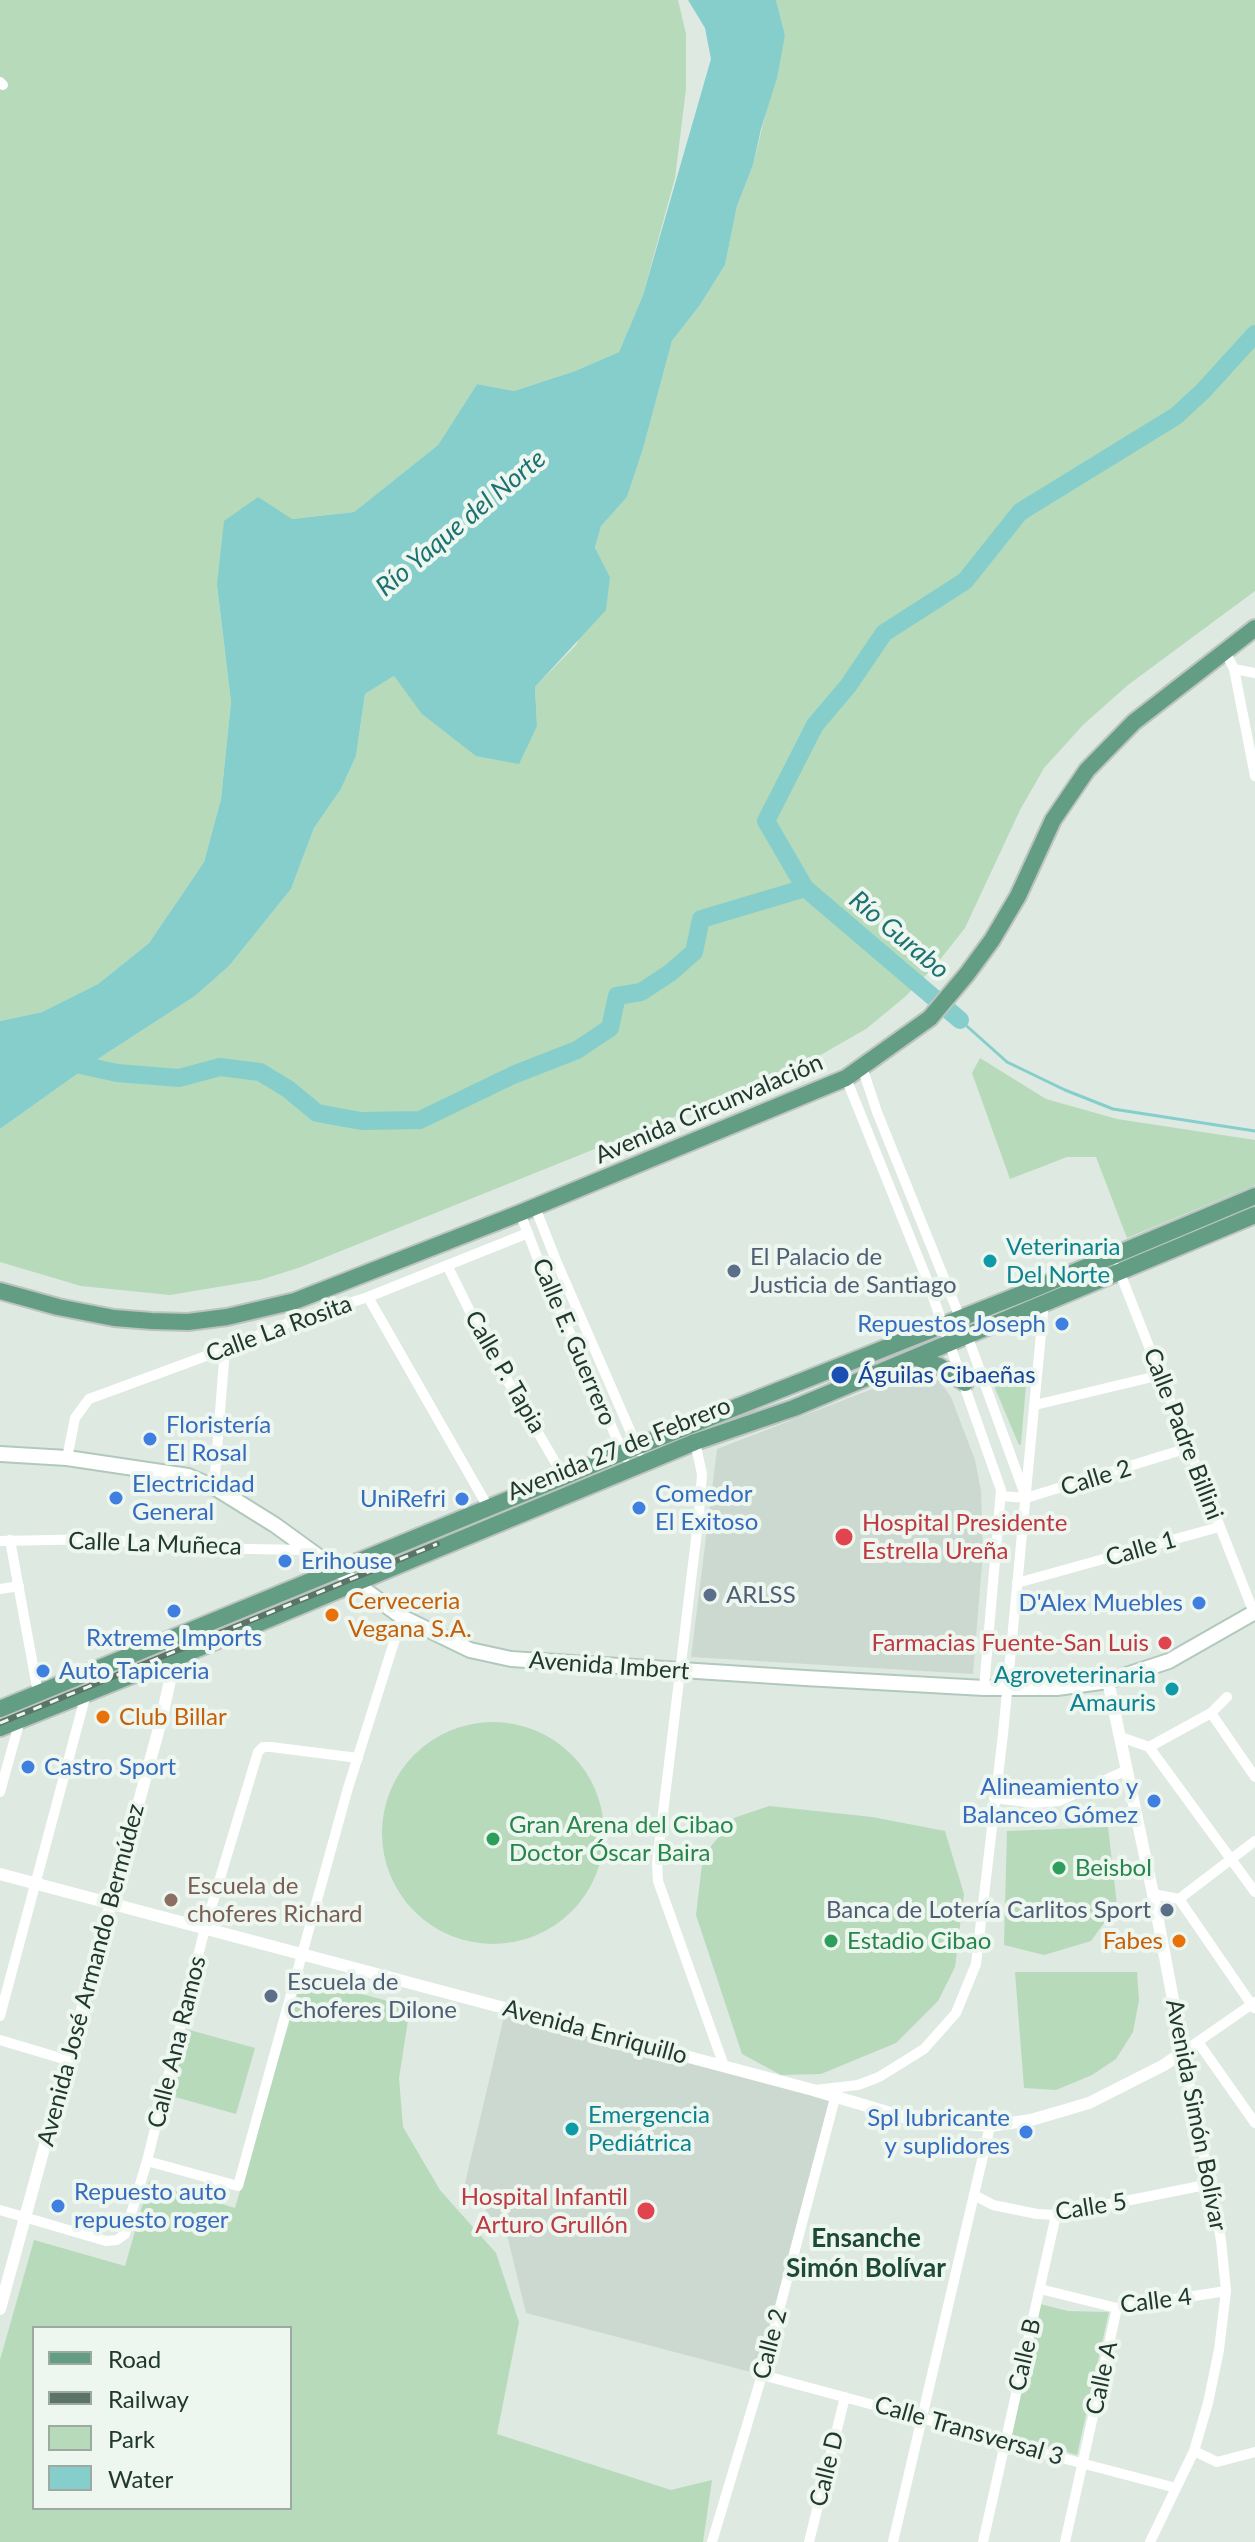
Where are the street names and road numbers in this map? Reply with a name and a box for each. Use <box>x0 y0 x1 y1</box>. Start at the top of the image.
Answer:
street label: Avenida Circunvalación <box>591 1048 827 1170</box>
street label: Calle E. Guerrero <box>526 1254 622 1430</box>
street label: Calle La Rosita <box>202 1289 356 1369</box>
street label: Calle P. Tapia <box>458 1306 552 1438</box>
street label: Calle Padre Billini <box>1137 1344 1229 1524</box>
street label: Avenida 27 de Febrero <box>503 1391 735 1507</box>
street label: Calle 2 <box>1057 1454 1135 1502</box>
street label: Calle 1 <box>1102 1525 1180 1573</box>
street label: Calle La Muñeca <box>68 1527 242 1561</box>
street label: Avenida Imbert <box>528 1646 690 1686</box>
street label: Avenida José Armando Bermúdez <box>31 1801 151 2149</box>
street label: Calle Ana Ramos <box>142 1953 212 2131</box>
street label: Avenida Enriquillo <box>500 1994 690 2070</box>
street label: Avenida Simón Bolívar <box>1159 1997 1233 2233</box>
street label: Calle 5 <box>1053 2187 1129 2227</box>
street label: Calle 4 <box>1119 2282 1193 2320</box>
street label: Calle 2 <box>747 2305 793 2383</box>
street label: Calle B <box>1003 2316 1047 2394</box>
street label: Calle A <box>1080 2339 1124 2417</box>
street label: Calle Transversal 3 <box>871 2390 1067 2472</box>
street label: Calle D <box>804 2428 850 2510</box>

